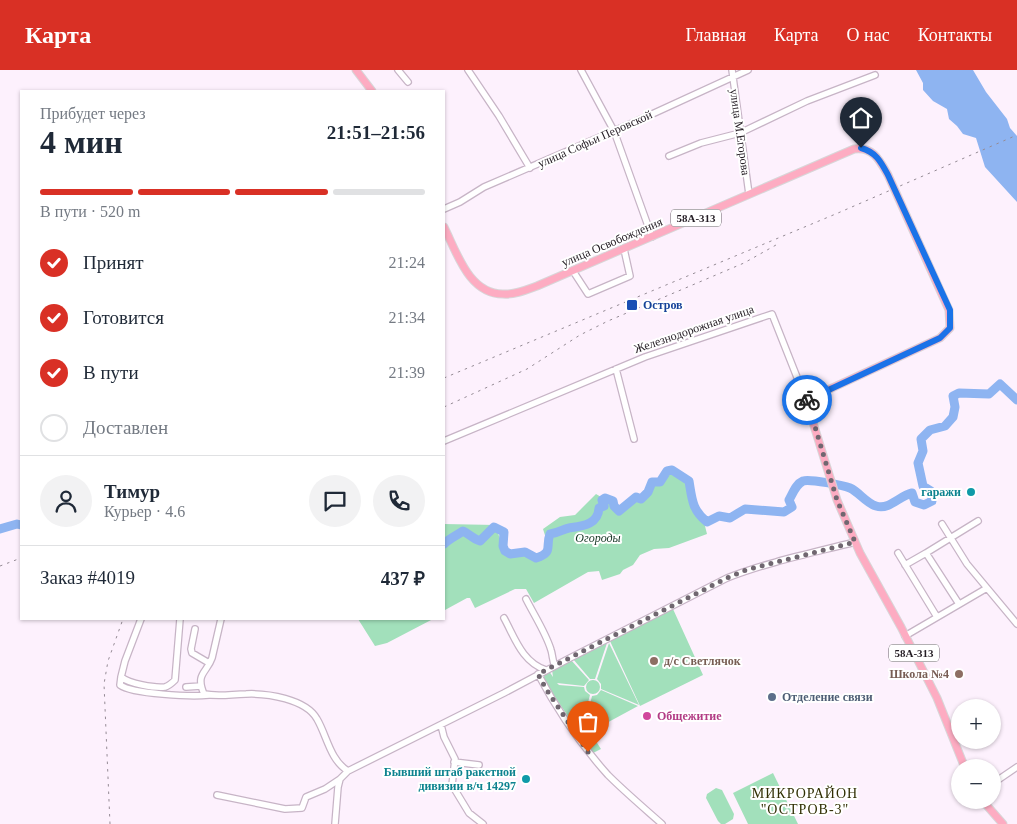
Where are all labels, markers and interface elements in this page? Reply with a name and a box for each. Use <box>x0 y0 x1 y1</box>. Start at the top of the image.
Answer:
text: Карта <box>25 22 91 48</box>
text: Главная <box>686 25 746 45</box>
text: Карта <box>774 25 819 45</box>
text: О нас <box>847 25 890 45</box>
text: Контакты <box>918 25 992 45</box>
street label: улица М.Егорова <box>727 88 753 177</box>
pin <box>840 97 882 148</box>
icon: home <box>847 104 875 132</box>
text: Прибудет через <box>40 105 146 122</box>
street label: улица Софьи Перовской <box>536 107 655 171</box>
text: 21:51–21:56 <box>327 122 425 143</box>
text: 4 мин <box>40 124 123 160</box>
text: В пути · 520 m <box>40 203 141 220</box>
road number: 58А-313 <box>671 210 721 226</box>
street label: улица Освобождения <box>560 214 665 270</box>
icon: check <box>40 249 68 277</box>
text: Принят <box>83 252 144 273</box>
text: 21:24 <box>389 254 425 271</box>
marker: Остров <box>625 298 639 312</box>
place label: Остров <box>643 298 683 312</box>
street label: Железнодорожная улица <box>632 302 756 356</box>
icon: check <box>40 304 68 332</box>
text: Готовится <box>83 307 164 328</box>
text: 21:34 <box>389 309 425 326</box>
icon: check <box>40 359 68 387</box>
text: В пути <box>83 362 139 383</box>
text: 21:39 <box>389 364 425 381</box>
courier <box>782 375 832 425</box>
icon: bike <box>793 386 821 414</box>
text: Доставлен <box>83 417 168 438</box>
button: person <box>40 475 92 527</box>
button: chat <box>309 475 361 527</box>
button: phone <box>373 475 425 527</box>
text: Тимур <box>104 481 160 502</box>
place label: гаражи <box>921 485 961 499</box>
marker: гаражи <box>965 486 977 498</box>
text: Курьер · 4.6 <box>104 503 185 520</box>
park label: Огороды <box>575 531 621 545</box>
text: Заказ #4019 <box>40 567 135 588</box>
text: 437 ₽ <box>381 568 425 589</box>
road number: 58А-313 <box>889 644 939 662</box>
place label: д/с Светлячок <box>664 654 741 668</box>
marker: д/с Светлячок <box>648 655 660 667</box>
place label: Школа №4 <box>889 667 949 681</box>
marker: Школа №4 <box>953 668 965 680</box>
place label: Отделение связи <box>782 690 873 704</box>
marker: Отделение связи <box>766 691 778 703</box>
map controls <box>951 699 1001 809</box>
button: + <box>951 699 1001 749</box>
pin <box>567 701 609 752</box>
icon: bag <box>574 708 602 736</box>
place label: Общежитие <box>657 709 722 723</box>
marker: Общежитие <box>641 710 653 722</box>
button: − <box>951 759 1001 809</box>
place label: Бывший штаб ракетной дивизии в/ч 14297 <box>384 765 516 793</box>
marker: Бывший штаб ракетной дивизии в/ч 14297 <box>520 773 532 785</box>
district label: МИКРОРАЙОН "ОСТРОВ-3" <box>752 785 858 817</box>

